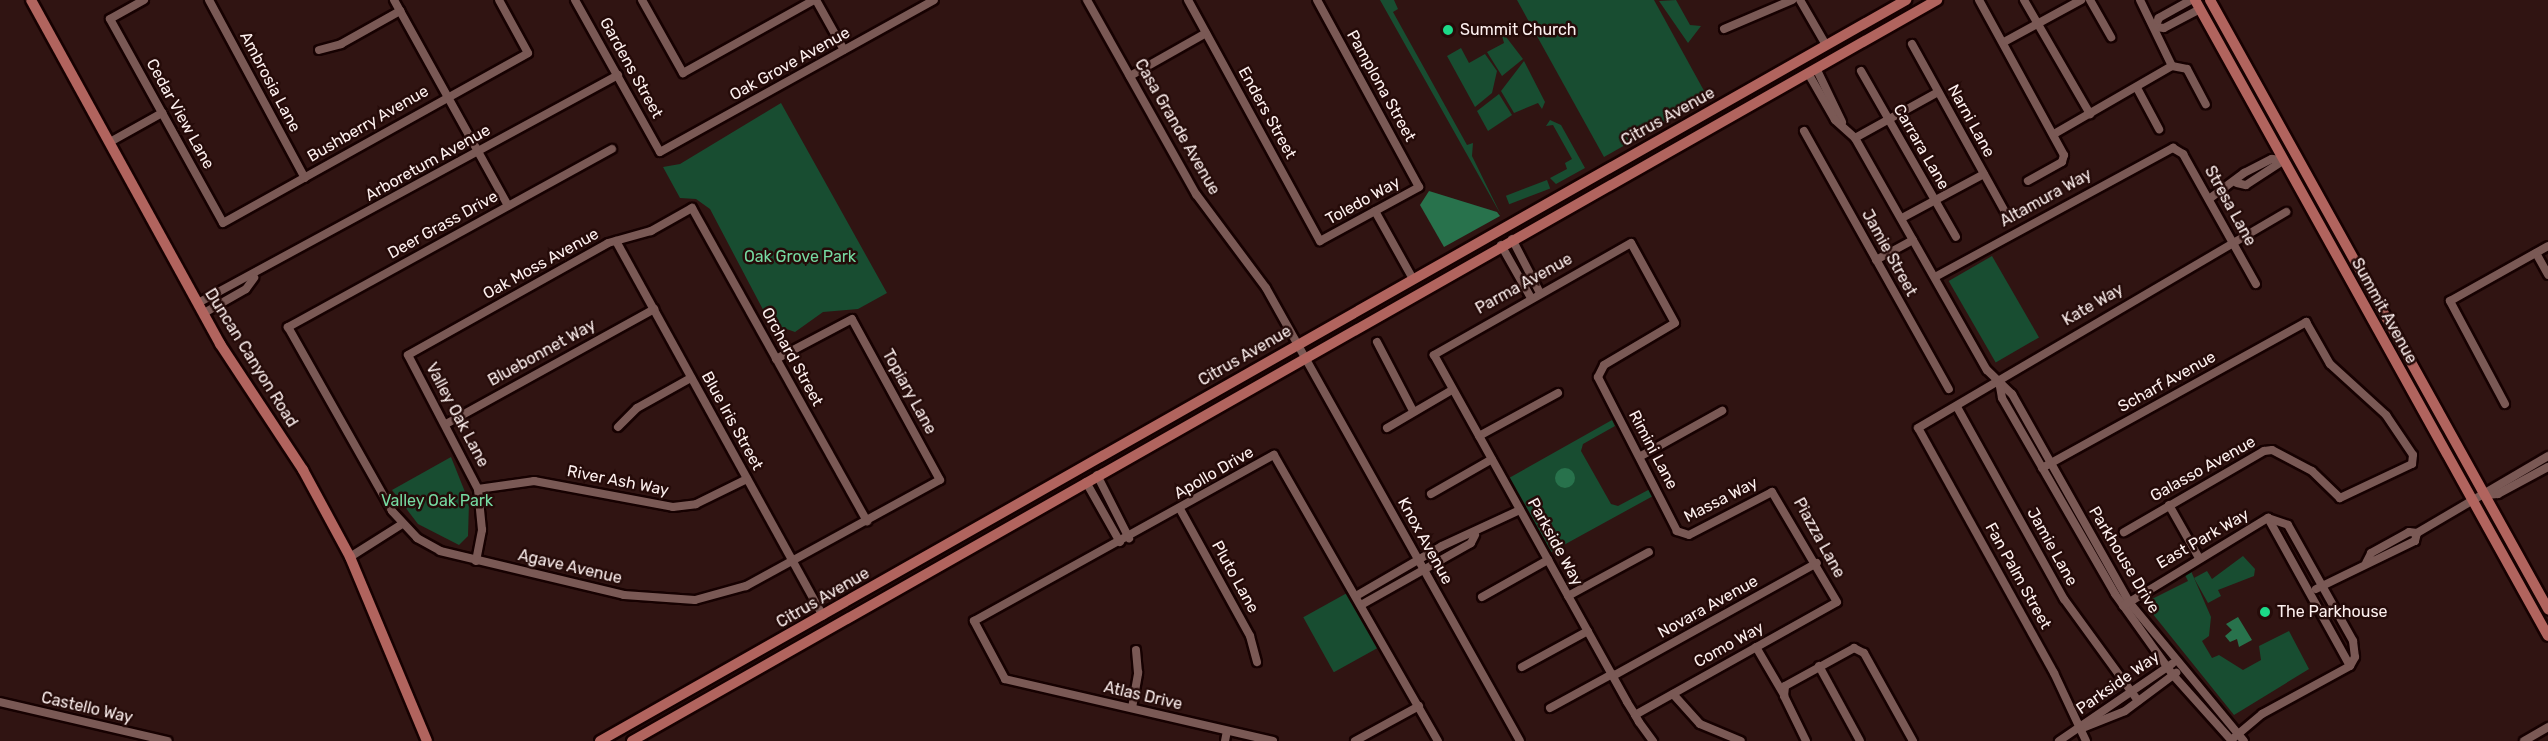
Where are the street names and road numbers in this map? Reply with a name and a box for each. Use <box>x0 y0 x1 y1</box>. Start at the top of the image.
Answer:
street label: Gardens Street <box>595 14 667 122</box>
street label: Oak Grove Avenue <box>726 23 854 105</box>
street label: Pamplona Street <box>1342 27 1420 145</box>
street label: Ambrosia Lane <box>236 29 304 135</box>
street label: Cedar View Lane <box>141 55 219 173</box>
street label: Casa Grande Avenue <box>1130 55 1224 199</box>
street label: Enders Street <box>1234 64 1300 162</box>
street label: Bushberry Avenue <box>304 81 432 167</box>
street label: Narni Lane <box>1943 81 1999 161</box>
street label: Citrus Avenue <box>1618 83 1718 151</box>
street label: Carrara Lane <box>1889 101 1953 193</box>
street label: Arboretum Avenue <box>362 121 494 205</box>
street label: Stresa Lane <box>2200 163 2260 249</box>
street label: Altamura Way <box>1997 165 2095 231</box>
street label: Toledo Way <box>1322 173 1404 229</box>
street label: Deer Grass Drive <box>384 187 502 263</box>
street label: Jamie Street <box>1857 206 1921 300</box>
street label: Oak Moss Avenue <box>479 224 603 304</box>
street label: Parma Avenue <box>1472 249 1576 319</box>
street label: Summit Avenue <box>2347 255 2421 367</box>
street label: Kate Way <box>2059 280 2127 330</box>
street label: Duncan Canyon Road <box>201 285 301 431</box>
street label: Orchard Street <box>757 304 827 410</box>
street label: Bluebonnet Way <box>485 315 599 391</box>
street label: Citrus Avenue <box>1195 322 1295 390</box>
street label: Topiary Lane <box>878 346 940 438</box>
street label: Scharf Avenue <box>2114 347 2220 417</box>
street label: Valley Oak Lane <box>421 359 493 471</box>
street label: Blue Iris Street <box>697 368 767 474</box>
street label: Rimini Lane <box>1624 407 1682 493</box>
street label: Galasso Avenue <box>2147 432 2259 506</box>
street label: Apollo Drive <box>1171 442 1257 504</box>
street label: River Ash Way <box>565 462 671 500</box>
street label: Massa Way <box>1681 473 1761 527</box>
street label: Knox Avenue <box>1393 494 1457 588</box>
street label: Parkside Way <box>1523 495 1587 589</box>
street label: Piazza Lane <box>1789 495 1849 581</box>
street label: Parkhouse Drive <box>2085 503 2163 617</box>
street label: Jamie Lane <box>2023 505 2081 589</box>
street label: East Park Way <box>2153 505 2253 573</box>
street label: Fan Palm Street <box>1981 519 2055 633</box>
street label: Pluto Lane <box>1207 538 1263 616</box>
street label: Agave Avenue <box>516 546 624 588</box>
street label: Citrus Avenue <box>773 564 873 632</box>
street label: Novara Avenue <box>1654 571 1762 643</box>
street label: Como Way <box>1691 618 1767 672</box>
street label: Parkside Way <box>2073 647 2163 719</box>
street label: Atlas Drive <box>1102 678 1184 714</box>
street label: Castello Way <box>39 688 135 728</box>

